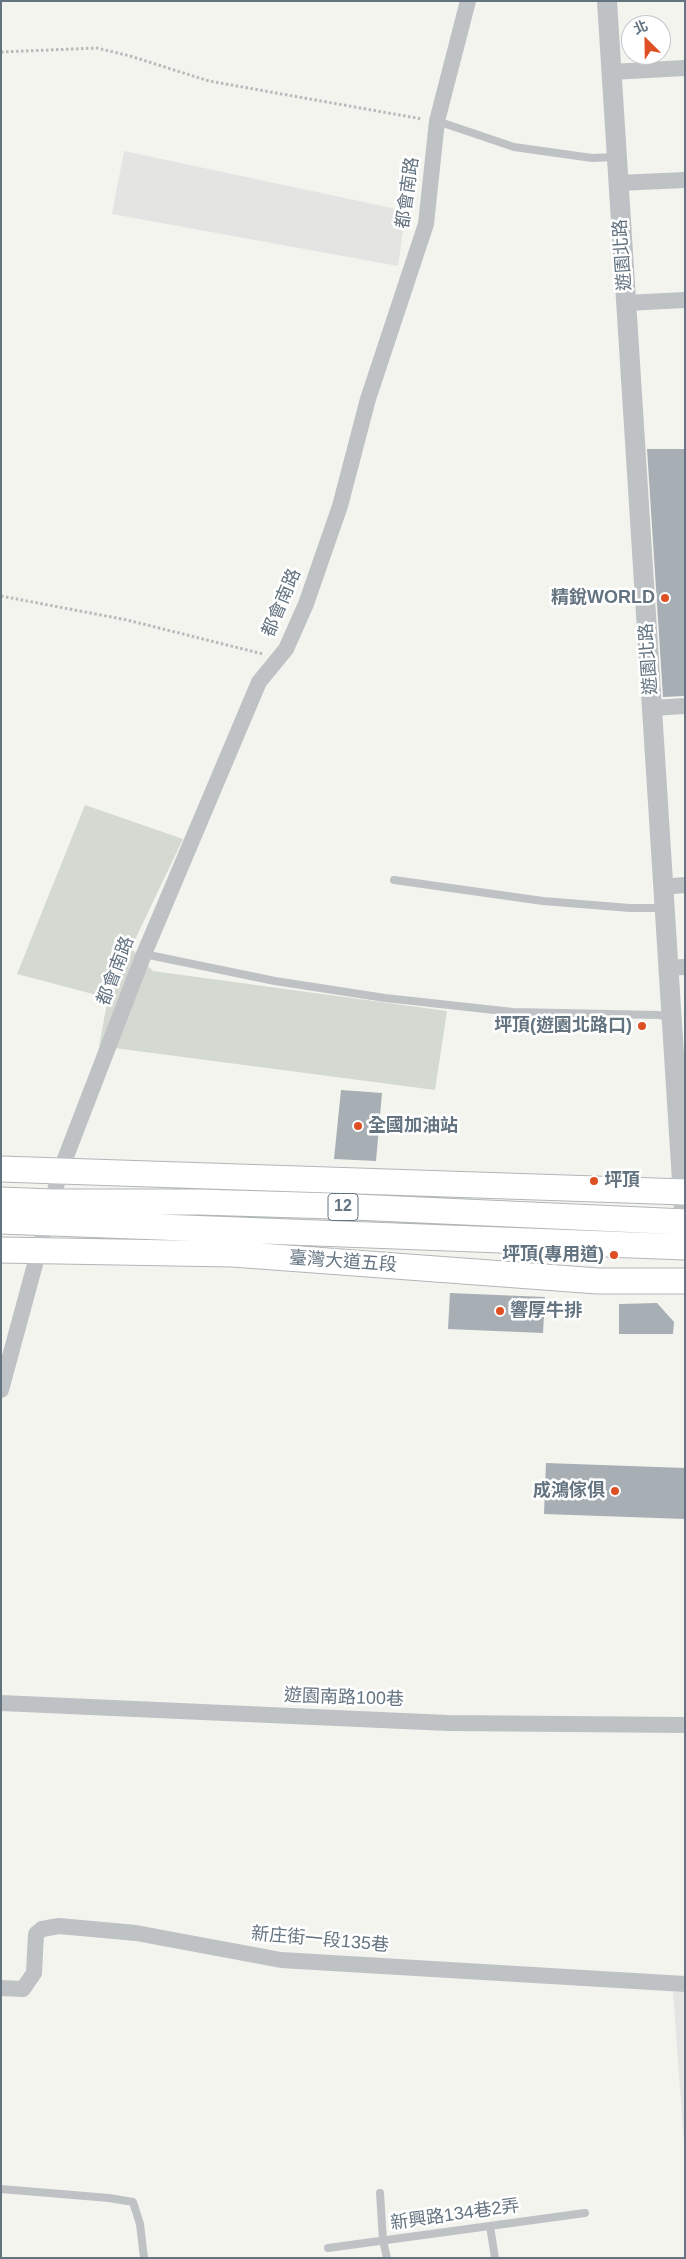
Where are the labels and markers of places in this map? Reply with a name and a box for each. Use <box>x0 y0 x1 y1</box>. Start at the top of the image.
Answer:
place label: 精銳WORLD <box>551 587 655 609</box>
marker: 精銳WORLD <box>659 592 671 604</box>
place label: 坪頂(遊園北路口) <box>494 1015 632 1037</box>
marker: 坪頂(遊園北路口) <box>636 1020 648 1032</box>
place label: 全國加油站 <box>368 1115 458 1137</box>
marker: 全國加油站 <box>352 1120 364 1132</box>
place label: 坪頂 <box>604 1170 640 1192</box>
marker: 坪頂 <box>588 1175 600 1187</box>
place label: 坪頂(專用道) <box>502 1244 604 1266</box>
marker: 坪頂(專用道) <box>608 1249 620 1261</box>
place label: 響厚牛排 <box>510 1300 582 1322</box>
marker: 響厚牛排 <box>494 1305 506 1317</box>
place label: 成鴻傢俱 <box>533 1480 605 1502</box>
marker: 成鴻傢俱 <box>609 1485 621 1497</box>

